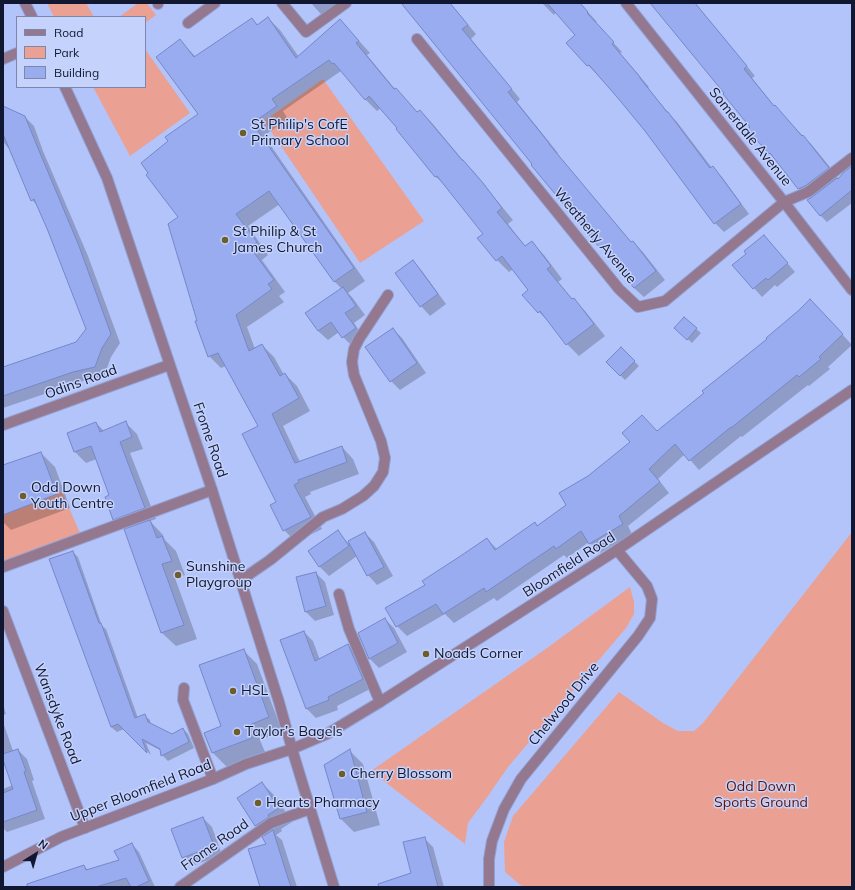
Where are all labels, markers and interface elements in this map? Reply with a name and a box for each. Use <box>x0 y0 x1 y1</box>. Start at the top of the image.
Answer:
legend <box>16 16 146 88</box>
text: Road <box>54 25 83 40</box>
text: Park <box>54 45 79 60</box>
text: Building <box>54 65 99 80</box>
street label: Somerdale Avenue <box>705 84 795 190</box>
place label: St Philip's CofE Primary School <box>251 117 349 150</box>
marker: St Philip's CofE Primary School <box>238 128 248 138</box>
street label: Weatherly Avenue <box>550 185 640 287</box>
place label: St Philip & St James Church <box>233 224 322 256</box>
marker: St Philip & St James Church <box>220 235 230 245</box>
street label: Odins Road <box>43 361 119 403</box>
street label: Frome Road <box>189 400 231 480</box>
place label: Odd Down Youth Centre <box>31 480 114 512</box>
marker: Odd Down Youth Centre <box>18 491 28 501</box>
street label: Bloomfield Road <box>520 529 618 601</box>
place label: Sunshine Playgroup <box>186 559 252 592</box>
marker: Sunshine Playgroup <box>173 570 183 580</box>
place label: Noads Corner <box>434 646 523 662</box>
marker: Noads Corner <box>421 649 431 659</box>
street label: Chelwood Drive <box>525 659 603 749</box>
street label: Wansdyke Road <box>30 661 84 767</box>
place label: HSL <box>241 683 268 699</box>
marker: HSL <box>228 686 238 696</box>
place label: Taylor’s Bagels <box>245 724 343 740</box>
marker: Taylor’s Bagels <box>232 727 242 737</box>
street label: Upper Bloomfield Road <box>68 756 214 826</box>
place label: Cherry Blossom <box>350 766 452 782</box>
marker: Cherry Blossom <box>337 769 347 779</box>
park label: Odd Down Sports Ground <box>714 779 808 812</box>
place label: Hearts Pharmacy <box>266 795 380 811</box>
marker: Hearts Pharmacy <box>253 798 263 808</box>
street label: Frome Road <box>178 816 252 874</box>
north arrow <box>16 834 56 874</box>
text: N <box>36 836 51 853</box>

